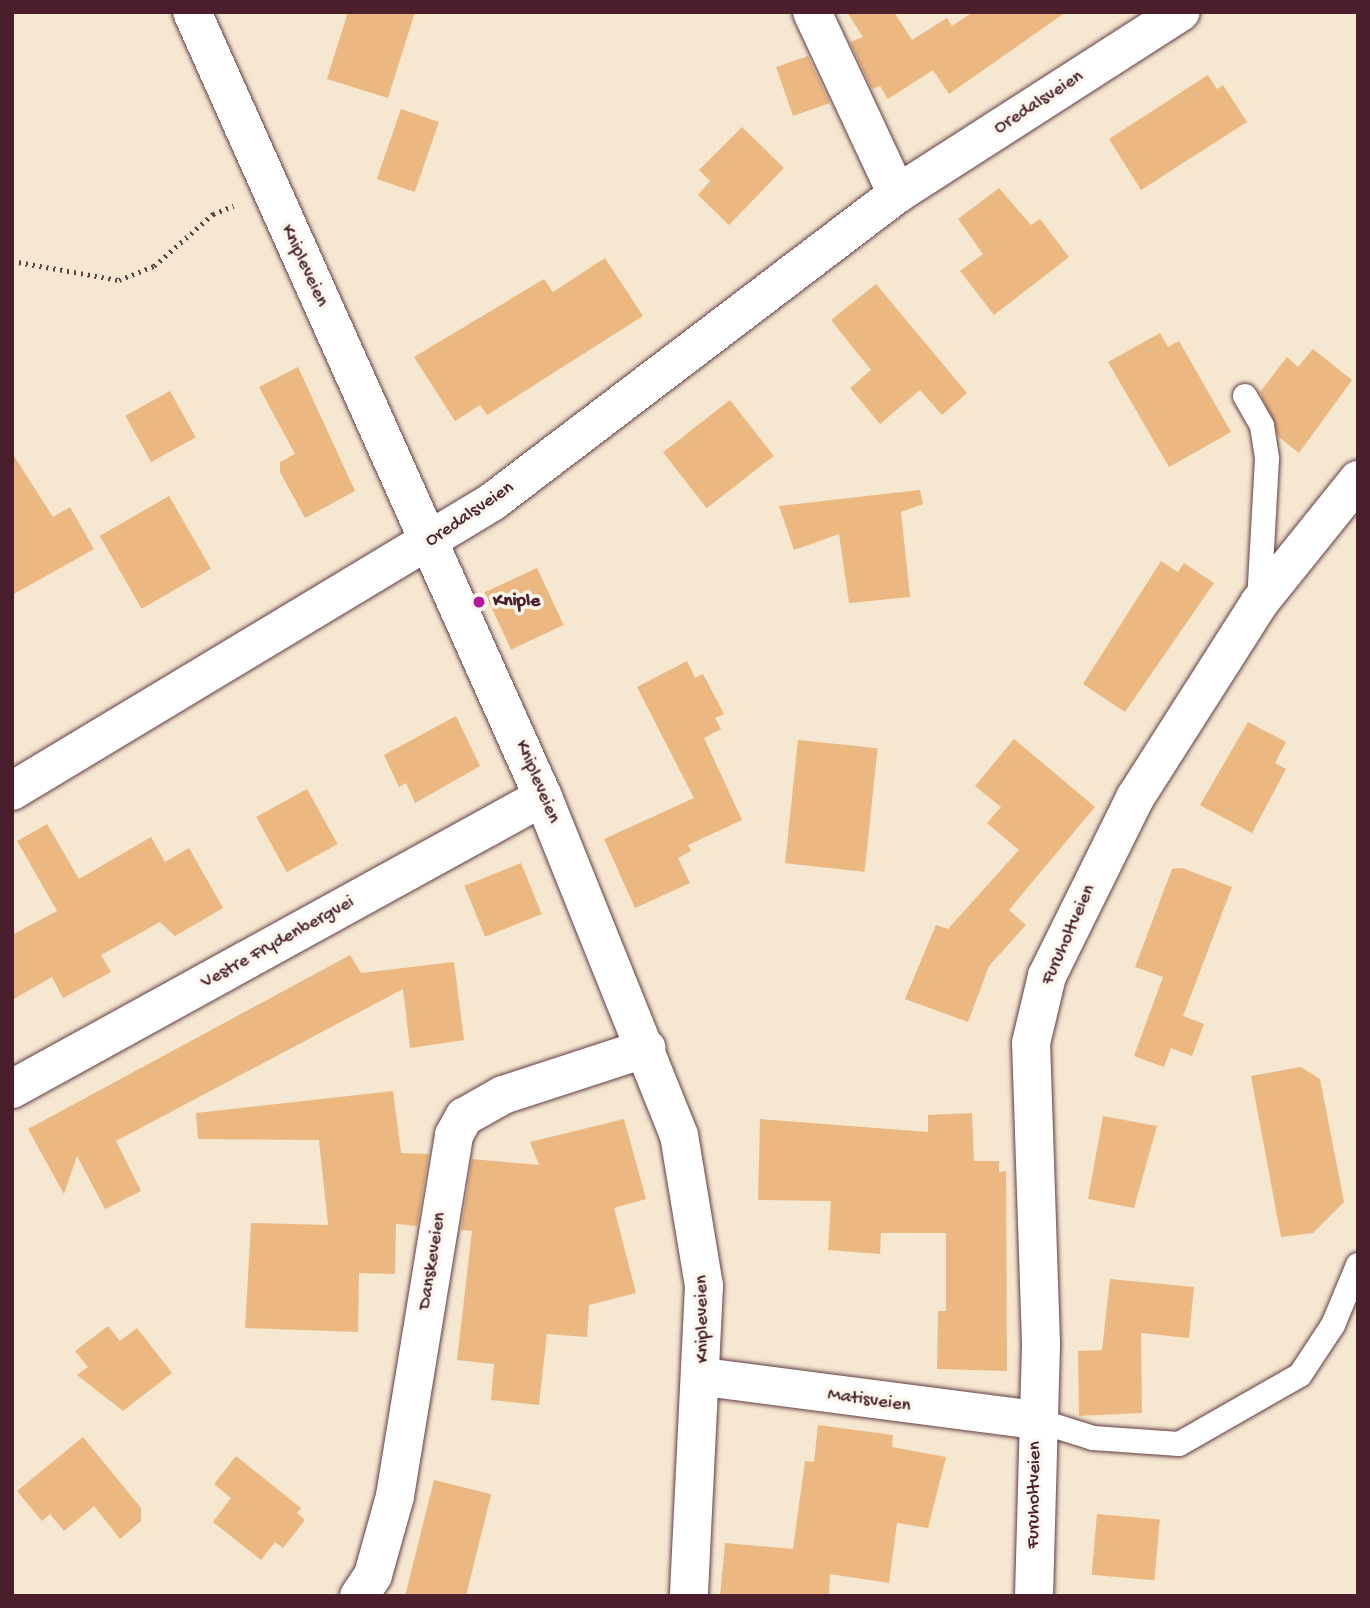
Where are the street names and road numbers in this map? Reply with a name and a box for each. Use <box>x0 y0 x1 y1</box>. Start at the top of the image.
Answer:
street label: Oredalsveien <box>990 66 1088 140</box>
street label: Knipleveien <box>275 221 333 311</box>
street label: Oredalsveien <box>421 477 519 553</box>
street label: Knipleveien <box>509 737 565 827</box>
street label: Furuholtveien <box>1037 881 1101 989</box>
street label: Vestre Frydenbergvei <box>197 891 359 995</box>
street label: Danskeveien <box>414 1211 452 1311</box>
street label: Knipleveien <box>691 1275 715 1363</box>
street label: Matisveien <box>826 1384 912 1418</box>
street label: Furuholtveien <box>1023 1441 1047 1549</box>

